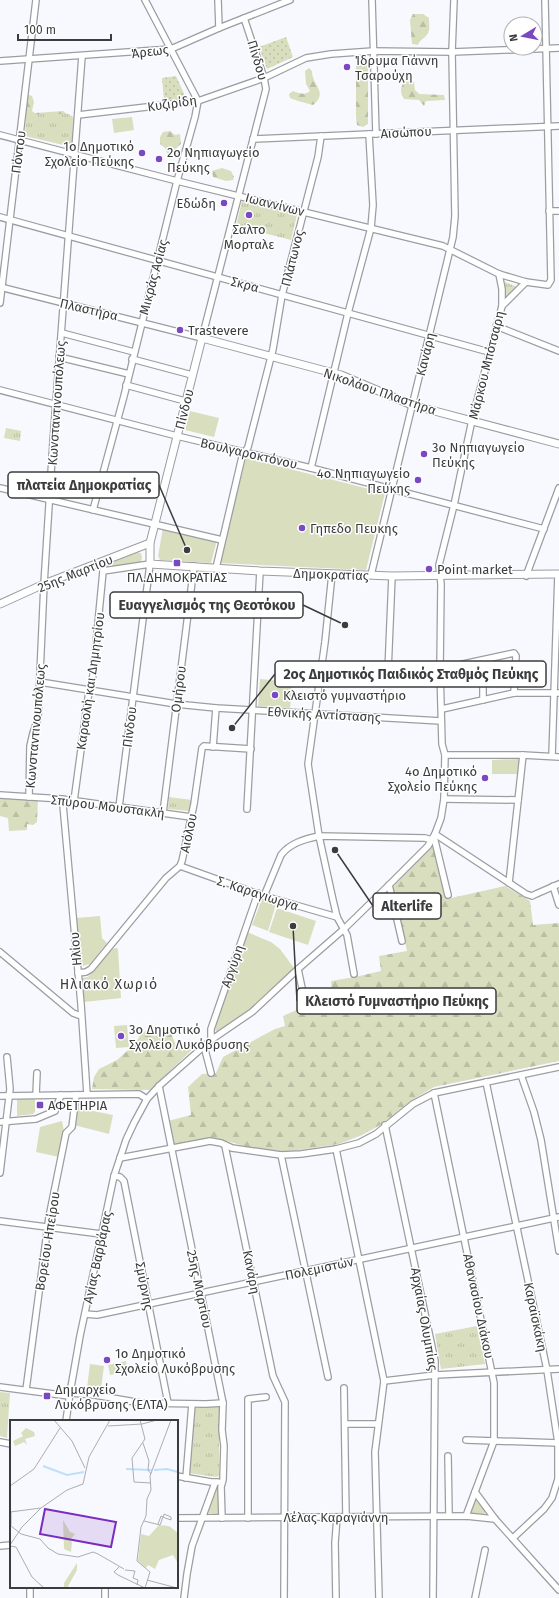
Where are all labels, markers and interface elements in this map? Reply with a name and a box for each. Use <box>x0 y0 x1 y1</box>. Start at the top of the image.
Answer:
scale bar <box>18 16 111 42</box>
north arrow <box>503 16 543 56</box>
text: 100 m <box>24 23 56 37</box>
text: N <box>507 33 521 42</box>
street label: Πίνδου <box>244 38 271 82</box>
street label: Άρεως <box>131 42 169 61</box>
place label: Ίδρυμα Γιάννη Τσαρούχη <box>355 53 438 83</box>
marker: Ίδρυμα Γιάννη Τσαρούχη <box>342 62 352 72</box>
street label: Κυζιρίδη <box>146 93 198 114</box>
street label: Αισώπου <box>380 124 432 141</box>
street label: Πόντου <box>8 130 29 174</box>
place label: 1ο Δημοτικό Σχολείο Πεύκης <box>45 139 134 169</box>
place label: 2ο Νηπιαγωγείο Πεύκης <box>167 145 260 175</box>
marker: 1ο Δημοτικό Σχολείο Πεύκης <box>137 148 147 158</box>
marker: 2ο Νηπιαγωγείο Πεύκης <box>154 154 164 164</box>
street label: Ιωαννίνων <box>244 190 307 219</box>
place label: Εδώδη <box>176 196 216 211</box>
marker: Εδώδη <box>219 198 229 208</box>
marker: Σαλτο Μορταλε <box>244 210 254 220</box>
place label: Σαλτο Μορταλε <box>224 222 274 252</box>
street label: Πλάτωνος <box>278 228 307 288</box>
street label: Μικράς Ασίας <box>136 238 171 317</box>
street label: Σκρα <box>229 274 261 295</box>
street label: Πλαστήρα <box>58 296 120 324</box>
street label: Μάρκου Μπότσαρη <box>466 309 507 421</box>
place label: Trastevere <box>188 323 249 338</box>
marker: Trastevere <box>175 325 185 335</box>
street label: Κανάρη <box>413 331 438 377</box>
street label: Κωνσταντινουπόλεως <box>45 340 68 466</box>
street label: Νικολάου Πλαστήρα <box>322 365 438 418</box>
street label: Πίνδου <box>172 387 197 431</box>
street label: Βουλγαροκτόνου <box>199 435 299 472</box>
place label: 3ο Νηπιαγωγείο Πεύκης <box>432 440 525 470</box>
marker: 3ο Νηπιαγωγείο Πεύκης <box>419 449 429 459</box>
place label: 4ο Νηπιαγωγείο Πεύκης <box>317 466 410 496</box>
callout: πλατεία Δημοκρατίας <box>8 472 159 498</box>
marker: 4ο Νηπιαγωγείο Πεύκης <box>413 475 423 485</box>
text: πλατεία Δημοκρατίας <box>16 477 152 494</box>
place label: Γηπεδο Πευκης <box>310 521 398 536</box>
marker: Γηπεδο Πευκης <box>297 523 307 533</box>
street label: 25ης Μαρτίου <box>35 552 115 595</box>
marker: ΠΛ.ΔΗΜΟΚΡΑΤΙΑΣ <box>172 558 182 568</box>
place label: Point market <box>437 562 513 577</box>
marker: Point market <box>424 564 434 574</box>
street label: Δημοκρατίας <box>293 566 369 583</box>
place label: ΠΛ.ΔΗΜΟΚΡΑΤΙΑΣ <box>127 570 228 585</box>
callout: Ευαγγελισμός της Θεοτόκου <box>110 592 303 618</box>
text: Ευαγγελισμός της Θεοτόκου <box>118 597 296 614</box>
street label: Καραολή και Δημητρίου <box>73 611 108 751</box>
callout: 2ος Δημοτικός Παιδικός Σταθμός Πεύκης <box>275 661 546 687</box>
street label: Κωνσταντινουπόλεως <box>23 663 48 789</box>
street label: Ομήρου <box>168 665 189 713</box>
text: 2ος Δημοτικός Παιδικός Σταθμός Πεύκης <box>284 666 539 683</box>
place label: Κλειστό γυμναστήριο <box>283 688 406 703</box>
marker: Κλειστό γυμναστήριο <box>270 690 280 700</box>
street label: Εθνικής Αντίστασης <box>267 704 381 725</box>
street label: Πίνδου <box>120 706 139 748</box>
place label: 4o Δημοτικό Σχολείο Πεύκης <box>388 764 477 794</box>
marker: 4o Δημοτικό Σχολείο Πεύκης <box>480 773 490 783</box>
street label: Σπύρου Μουστακλή <box>50 792 166 821</box>
street label: Αιόλου <box>177 812 200 854</box>
street label: Σ. Καραγιωργα <box>215 873 301 914</box>
callout: Alterlife <box>373 893 441 919</box>
text: Alterlife <box>380 898 433 915</box>
street label: Ηλίου <box>67 931 84 966</box>
street label: Αργύρη <box>218 943 247 989</box>
district label: Ηλιακό Χωριό <box>60 976 158 993</box>
callout: Κλειστό Γυμναστήριο Πεύκης <box>297 988 496 1014</box>
text: Κλειστό Γυμναστήριο Πεύκης <box>305 993 489 1010</box>
place label: 3ο Δημοτικό Σχολείο Λυκόβρυσης <box>129 1022 249 1052</box>
marker: 3ο Δημοτικό Σχολείο Λυκόβρυσης <box>116 1031 126 1041</box>
place label: ΑΦΕΤΗΡΙΑ <box>48 1098 108 1113</box>
marker: ΑΦΕΤΗΡΙΑ <box>35 1100 45 1110</box>
street label: Βορείου Ηπείρου <box>32 1190 63 1292</box>
street label: Αγίας Βαρβάρας <box>80 1209 115 1305</box>
street label: 25ης Μαρτίου <box>184 1249 215 1330</box>
street label: Κανάρη <box>240 1249 263 1295</box>
street label: Αθανασίου Διάκου <box>460 1252 497 1360</box>
street label: Πολεμιστών <box>284 1254 355 1283</box>
street label: Σμύρνης <box>132 1261 157 1312</box>
street label: Αρχαίας Ολυμπίας <box>408 1266 441 1372</box>
street label: Καραϊσκάκη <box>521 1281 550 1353</box>
place label: 1ο Δημοτικό Σχολείο Λυκόβρυσης <box>115 1346 235 1376</box>
marker: 1ο Δημοτικό Σχολείο Λυκόβρυσης <box>102 1355 112 1365</box>
place label: Δημαρχείο Λυκόβρυσης (ΕΛΤΑ) <box>55 1382 168 1412</box>
marker: Δημαρχείο Λυκόβρυσης (ΕΛΤΑ) <box>42 1391 52 1401</box>
inset map <box>10 1420 178 1588</box>
street label: Λέλας Καραγιάννη <box>283 1510 389 1525</box>

